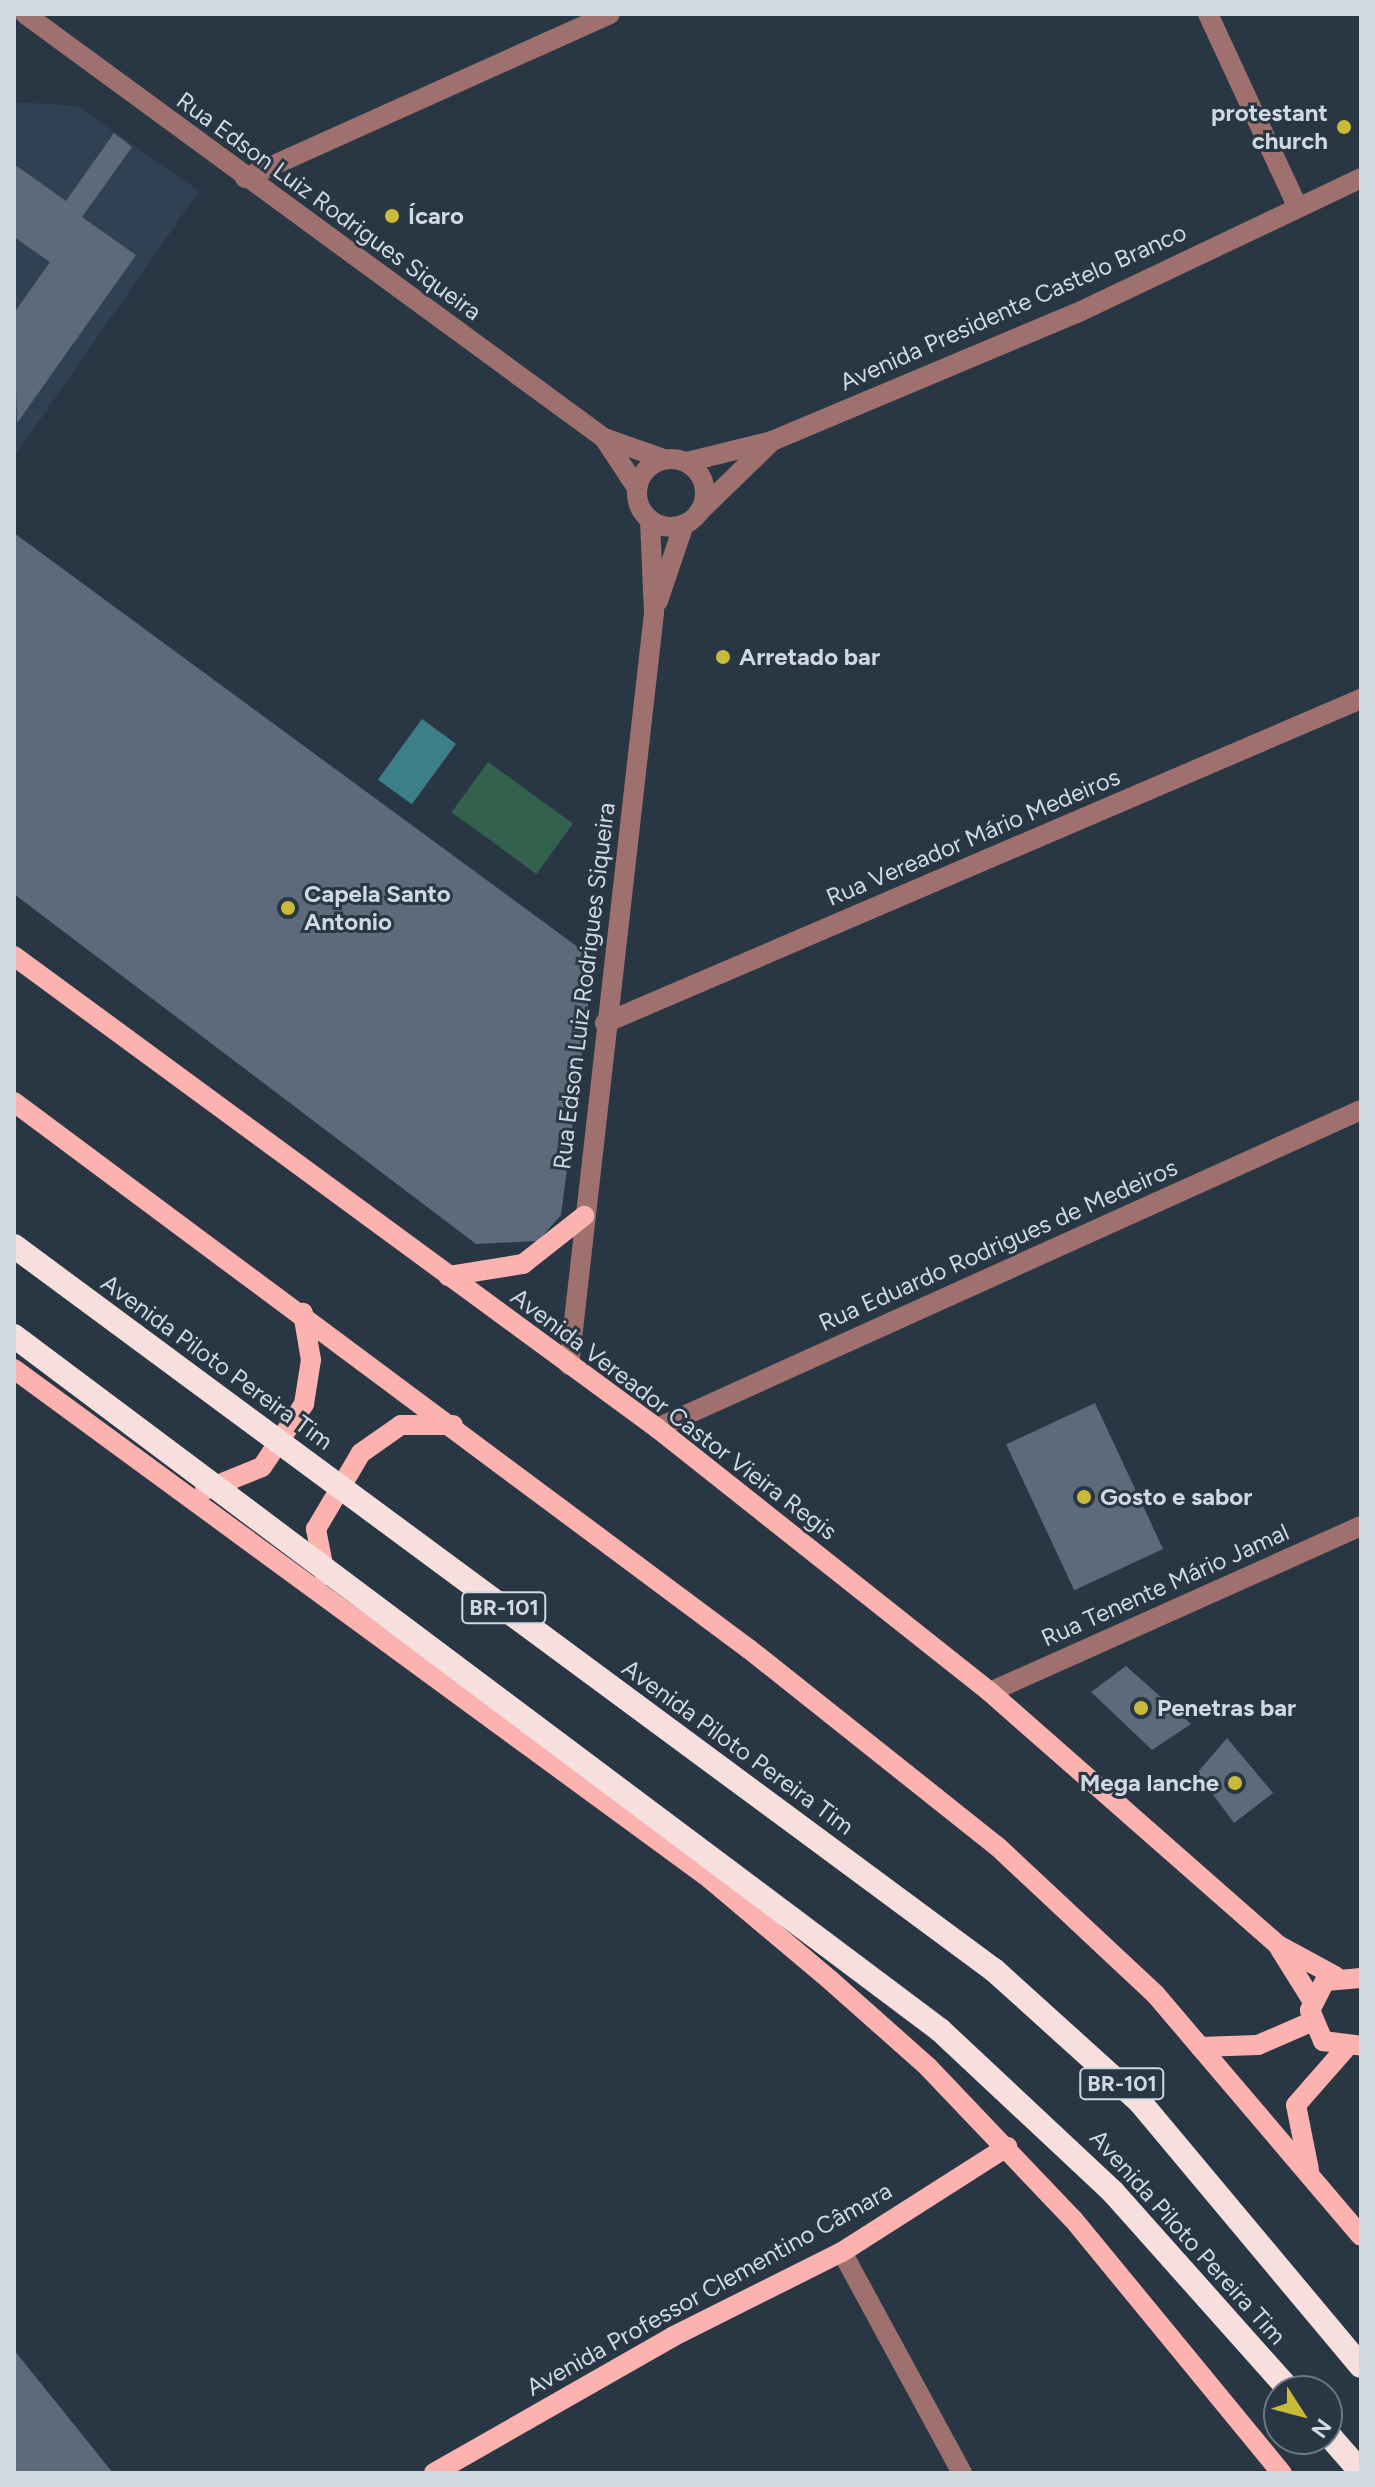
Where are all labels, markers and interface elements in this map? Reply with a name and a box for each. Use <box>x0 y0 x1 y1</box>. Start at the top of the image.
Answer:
street label: Rua Edson Luiz Rodrigues Siqueira <box>171 86 487 326</box>
place label: protestant church <box>1211 99 1328 155</box>
marker: protestant church <box>1335 118 1353 136</box>
place label: Ícaro <box>408 202 464 230</box>
marker: Ícaro <box>383 207 401 225</box>
street label: Avenida Presidente Castelo Branco <box>835 217 1191 397</box>
place label: Arretado bar <box>739 643 880 671</box>
marker: Arretado bar <box>714 648 732 666</box>
street label: Rua Vereador Mário Medeiros <box>822 762 1124 912</box>
street label: Rua Edson Luiz Rodrigues Siqueira <box>547 801 621 1171</box>
place label: Capela Santo Antonio <box>304 880 451 936</box>
marker: Capela Santo Antonio <box>279 899 297 917</box>
street label: Rua Eduardo Rodrigues de Medeiros <box>814 1153 1182 1337</box>
street label: Avenida Piloto Pereira Tim <box>96 1268 338 1456</box>
street label: Avenida Vereador Castor Vieira Regis <box>505 1282 843 1546</box>
place label: Gosto e sabor <box>1100 1483 1252 1511</box>
marker: Gosto e sabor <box>1075 1488 1093 1506</box>
street label: Rua Tenente Mário Jamal <box>1037 1517 1293 1653</box>
road number: BR-101 <box>460 1590 548 1626</box>
street label: Avenida Piloto Pereira Tim <box>617 1653 859 1841</box>
place label: Penetras bar <box>1157 1694 1296 1722</box>
marker: Penetras bar <box>1132 1699 1150 1717</box>
place label: Mega lanche <box>1080 1769 1219 1797</box>
marker: Mega lanche <box>1226 1774 1244 1792</box>
road number: BR-101 <box>1078 2066 1166 2102</box>
street label: Avenida Piloto Pereira Tim <box>1084 2124 1292 2350</box>
street label: Avenida Professor Clementino Câmara <box>521 2176 897 2402</box>
north arrow <box>1263 2375 1343 2455</box>
text: N <box>1305 2413 1337 2443</box>

